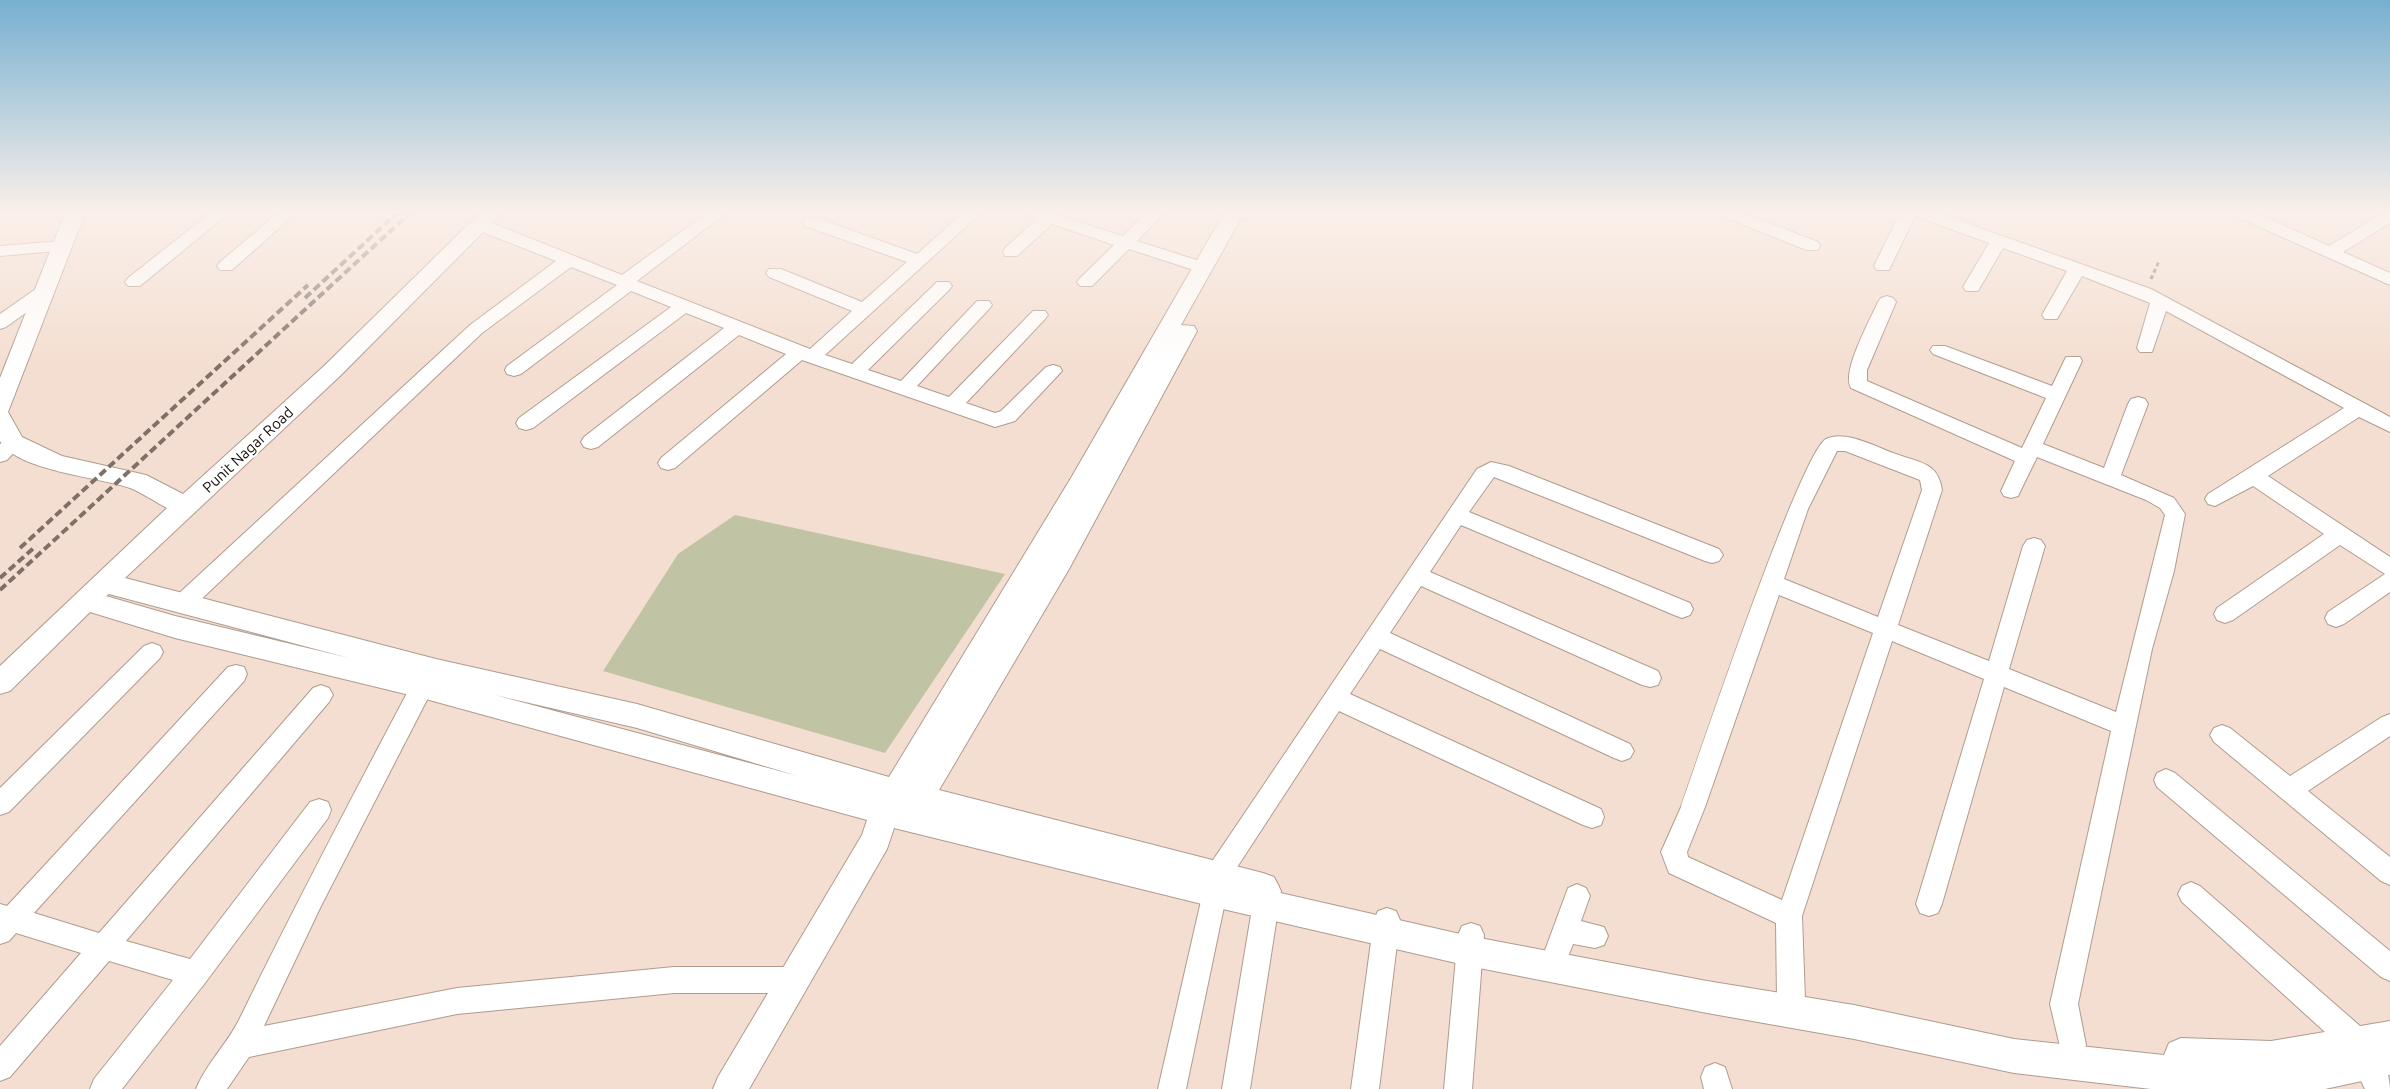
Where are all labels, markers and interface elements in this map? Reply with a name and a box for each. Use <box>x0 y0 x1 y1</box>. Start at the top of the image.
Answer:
street label: Punit Nagar Road <box>199 403 297 497</box>

